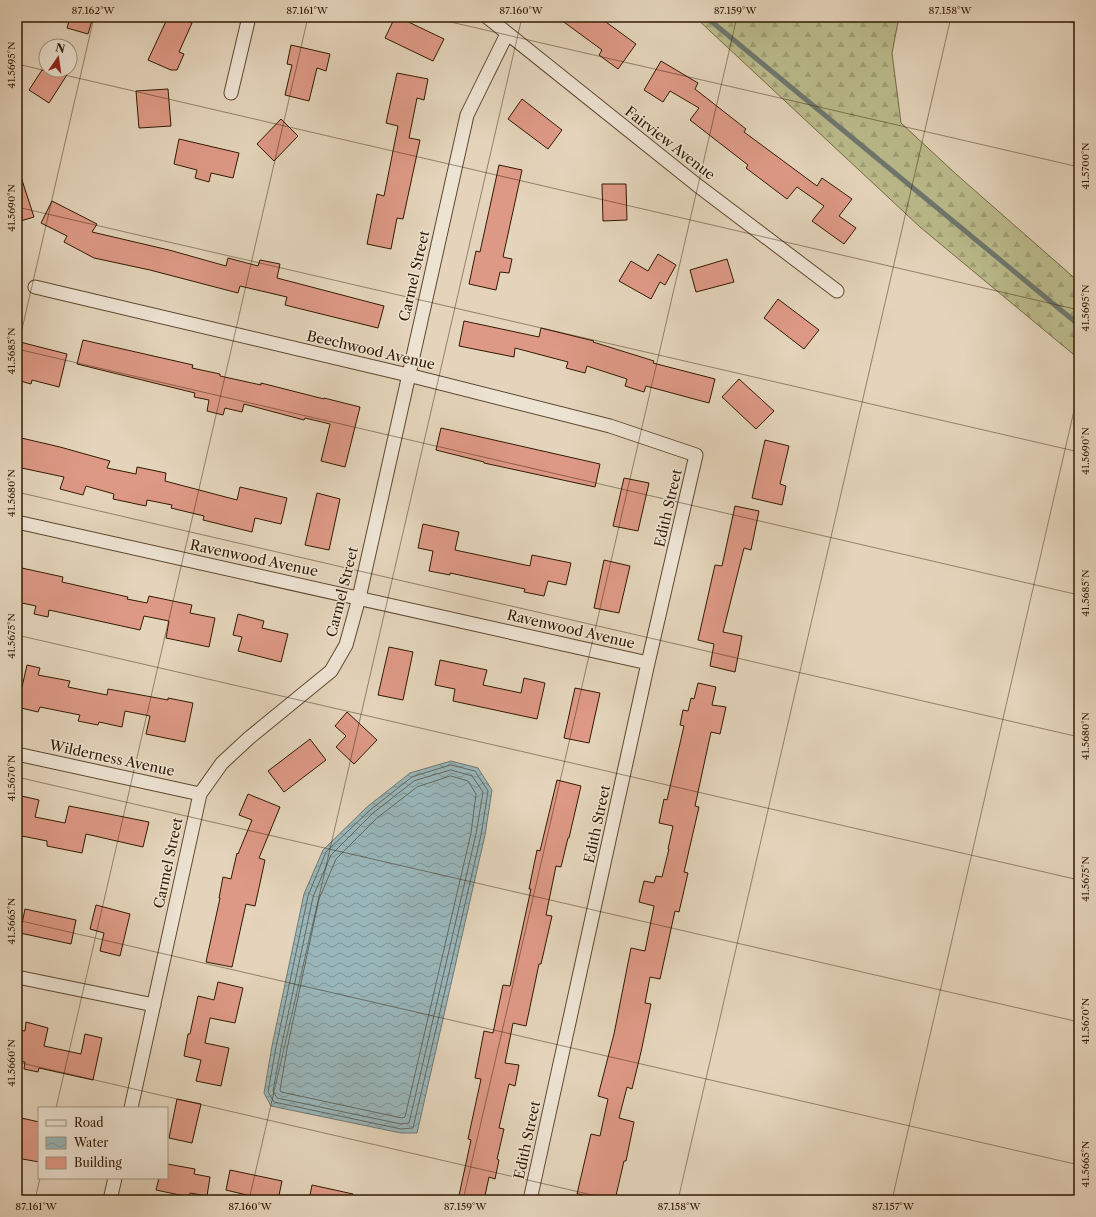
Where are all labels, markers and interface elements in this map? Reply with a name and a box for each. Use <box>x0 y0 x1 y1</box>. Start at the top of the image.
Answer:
text: 87.162°W <box>71 4 116 17</box>
text: 87.161°W <box>286 4 329 17</box>
text: 87.160°W <box>499 4 544 17</box>
text: 87.159°W <box>714 4 757 17</box>
text: 87.158°W <box>929 4 972 17</box>
north arrow <box>38 38 78 78</box>
text: N <box>54 40 67 56</box>
text: 41.5695°N <box>5 42 18 88</box>
street label: Fairview Avenue <box>621 102 719 184</box>
text: 41.5700°N <box>1079 142 1092 190</box>
text: 41.5690°N <box>5 184 18 232</box>
street label: Carmel Street <box>395 229 433 323</box>
text: 41.5695°N <box>1079 285 1092 331</box>
street label: Beechwood Avenue <box>305 326 437 374</box>
text: 41.5685°N <box>5 328 18 374</box>
text: 41.5690°N <box>1079 427 1092 475</box>
street label: Edith Street <box>650 467 686 549</box>
text: 41.5680°N <box>5 469 18 517</box>
street label: Ravenwood Avenue <box>188 536 320 580</box>
street label: Carmel Street <box>322 545 362 639</box>
text: 41.5685°N <box>1079 570 1092 616</box>
street label: Ravenwood Avenue <box>505 606 637 652</box>
text: 41.5675°N <box>5 613 18 659</box>
text: 41.5680°N <box>1079 712 1092 760</box>
street label: Wilderness Avenue <box>47 736 176 780</box>
text: 41.5670°N <box>5 755 18 801</box>
street label: Edith Street <box>580 783 614 865</box>
street label: Carmel Street <box>150 816 186 910</box>
text: 41.5675°N <box>1079 856 1092 902</box>
text: 41.5665°N <box>5 898 18 944</box>
text: 41.5670°N <box>1079 998 1092 1044</box>
text: 41.5660°N <box>5 1039 18 1087</box>
street label: Edith Street <box>510 1099 544 1181</box>
legend <box>38 1107 168 1179</box>
text: Road <box>74 1115 104 1130</box>
text: Water <box>73 1135 108 1150</box>
text: 41.5665°N <box>1079 1141 1092 1187</box>
text: Building <box>74 1155 122 1170</box>
text: 87.161°W <box>15 1200 58 1213</box>
text: 87.160°W <box>228 1200 273 1213</box>
text: 87.159°W <box>444 1200 487 1213</box>
text: 87.158°W <box>658 1200 701 1213</box>
text: 87.157°W <box>872 1200 915 1213</box>

